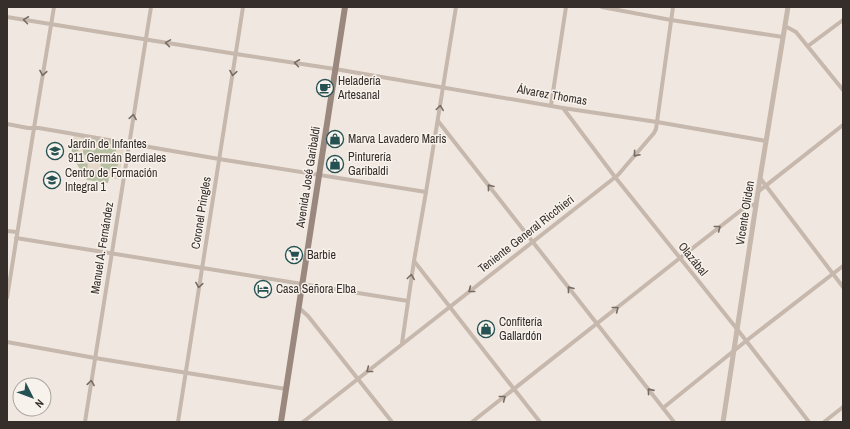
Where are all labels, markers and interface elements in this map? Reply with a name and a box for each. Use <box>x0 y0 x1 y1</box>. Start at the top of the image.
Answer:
one-way arrow <box>23 16 29 25</box>
one-way arrow <box>165 39 171 48</box>
one-way arrow <box>294 59 300 68</box>
one-way arrow <box>39 70 48 76</box>
one-way arrow <box>229 70 238 76</box>
place label: Heladería Artesanal <box>337 73 381 103</box>
cafe icon: Heladería Artesanal <box>315 78 335 98</box>
street label: Álvarez Thomas <box>515 81 588 109</box>
one-way arrow <box>435 105 444 111</box>
one-way arrow <box>128 114 137 120</box>
street label: Avenida José Garibaldi <box>292 125 324 230</box>
shop icon: Marva Lavadero Maris <box>325 129 345 149</box>
place label: Marva Lavadero Maris <box>348 131 447 147</box>
place label: Jardín de Infantes 911 Germán Berdiales <box>68 136 166 166</box>
school or university icon: Jardín de Infantes 911 Germán Berdiales <box>45 141 65 161</box>
place label: Pinturería Garibaldi <box>348 149 392 179</box>
one-way arrow <box>633 149 640 157</box>
shop icon: Pinturería Garibaldi <box>325 154 345 174</box>
place label: Centro de Formación Integral 1 <box>65 165 158 195</box>
school or university icon: Centro de Formación Integral 1 <box>42 170 62 190</box>
street label: Coronel Pringles <box>187 175 215 250</box>
street label: Vicente Oliden <box>732 180 758 246</box>
one-way arrow <box>487 184 494 191</box>
street label: Teniente General Ricchieri <box>475 191 577 277</box>
street label: Manuel A. Fernández <box>87 201 117 295</box>
one-way arrow <box>714 226 721 233</box>
street label: Olazábal <box>675 239 711 279</box>
supermarket icon: Barbie <box>284 245 304 265</box>
place label: Barbie <box>307 247 336 263</box>
one-way arrow <box>406 274 415 280</box>
hotel icon: Casa Señora Elba <box>253 279 273 299</box>
one-way arrow <box>195 281 204 288</box>
place label: Casa Señora Elba <box>276 281 356 297</box>
one-way arrow <box>469 285 476 292</box>
one-way arrow <box>567 287 574 294</box>
one-way arrow <box>612 306 619 313</box>
place label: Confitería Gallardón <box>499 314 543 344</box>
shop icon: Confitería Gallardón <box>476 319 496 339</box>
one-way arrow <box>366 365 373 372</box>
north arrow <box>12 377 52 417</box>
one-way arrow <box>86 380 95 387</box>
one-way arrow <box>648 389 655 396</box>
one-way arrow <box>499 395 506 402</box>
text: N <box>32 397 47 411</box>

